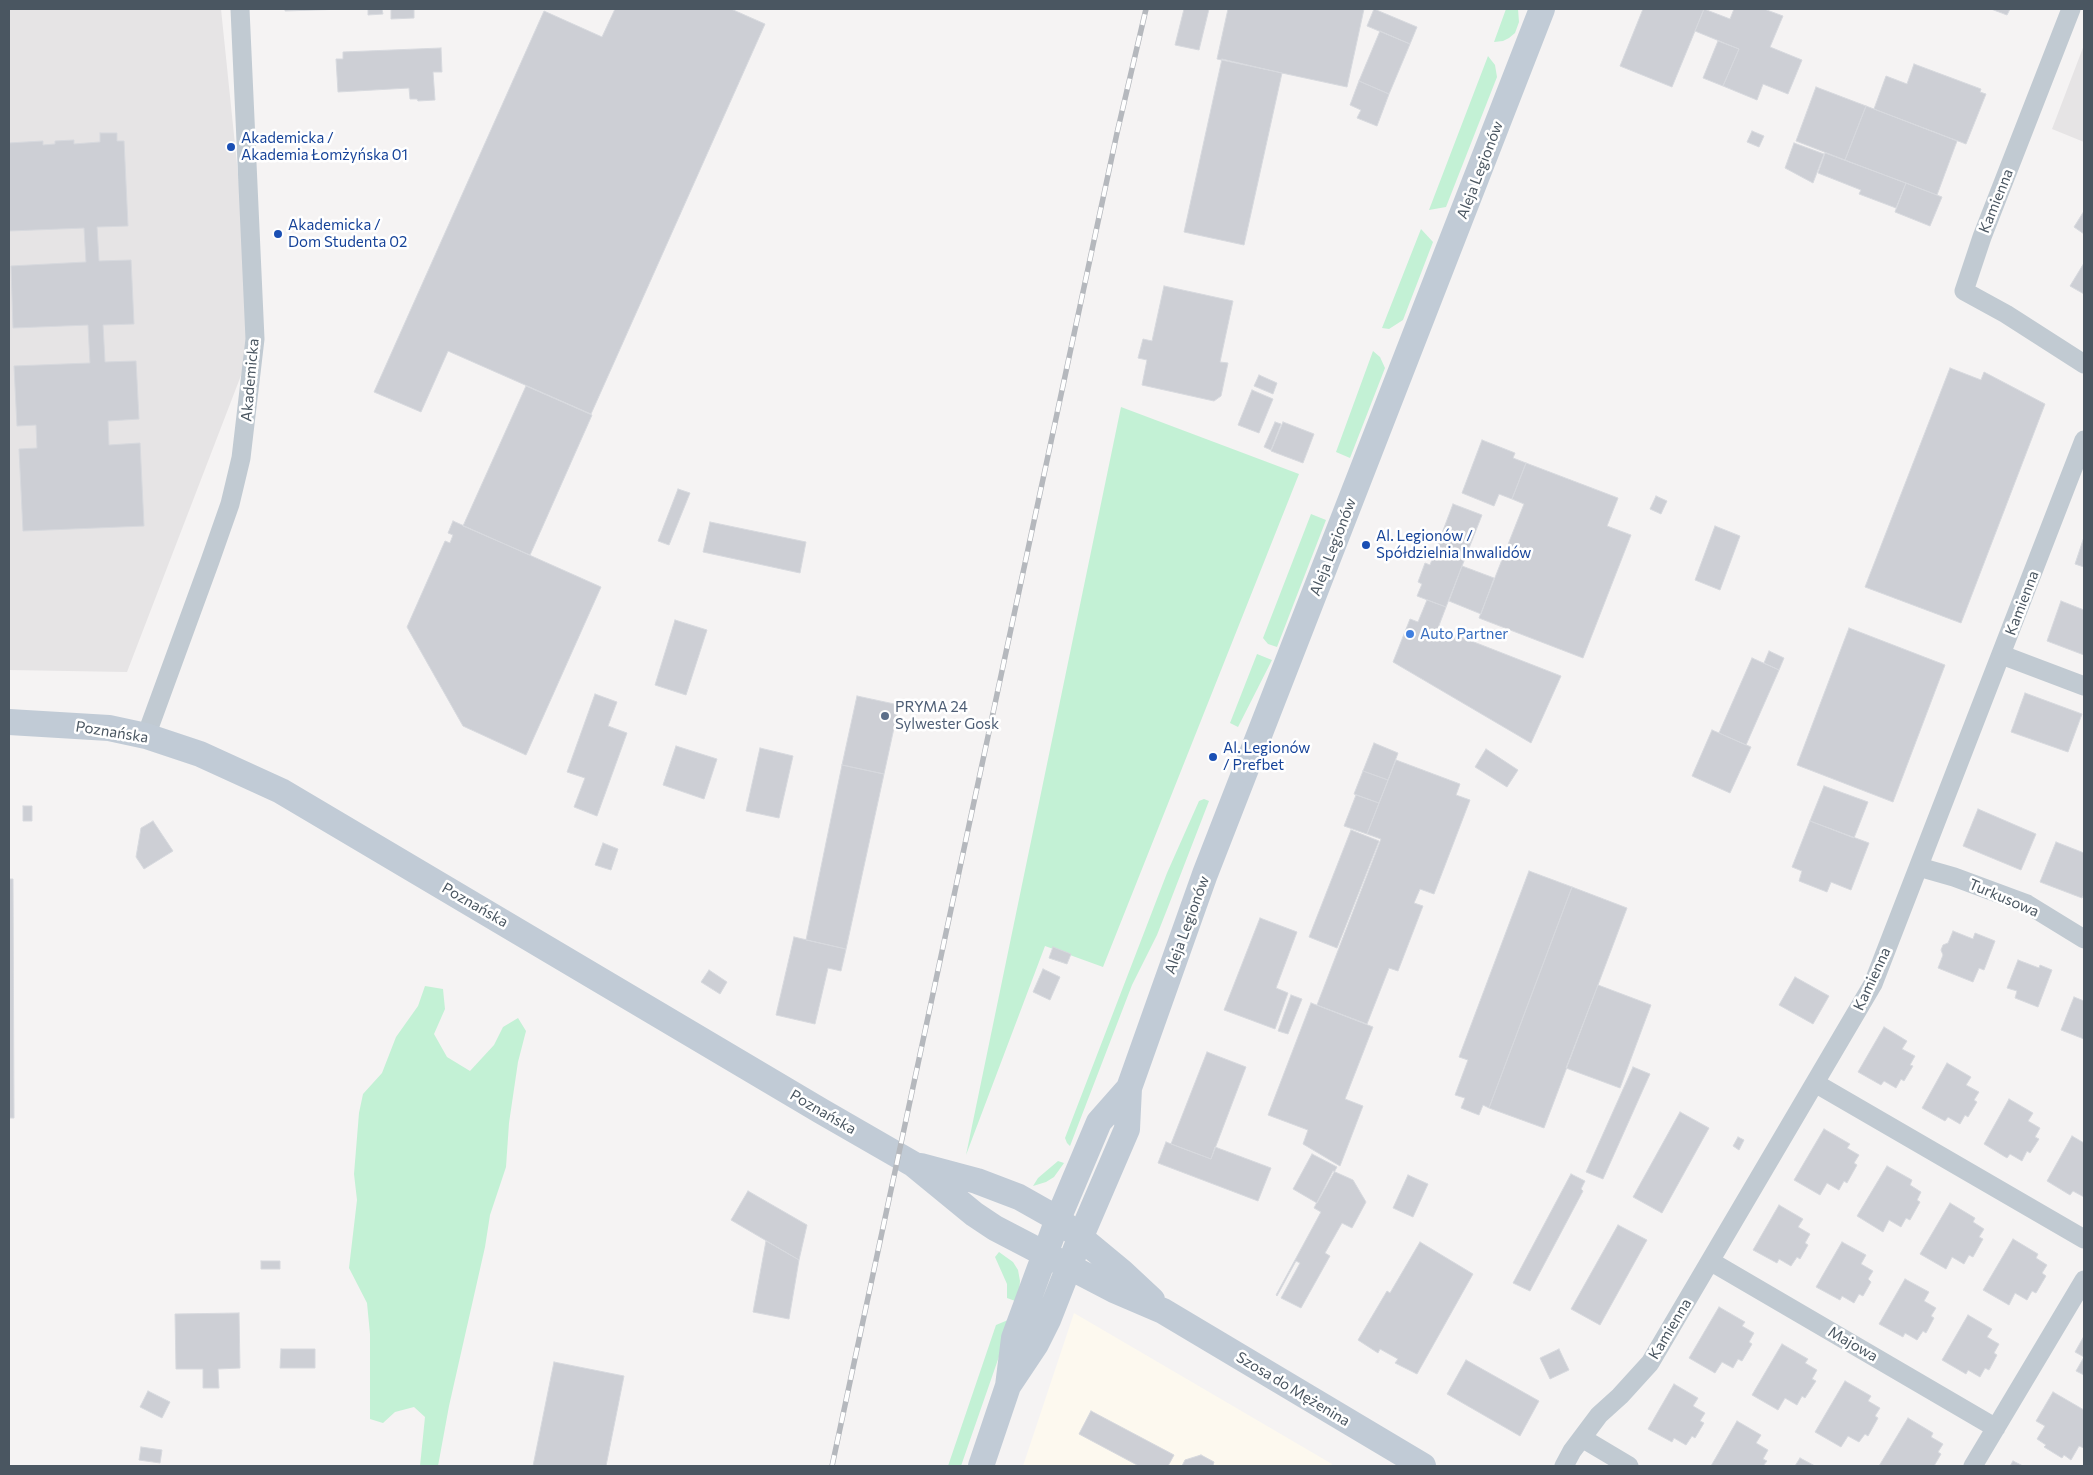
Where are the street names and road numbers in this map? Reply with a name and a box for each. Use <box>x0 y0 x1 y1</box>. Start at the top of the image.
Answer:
street label: Aleja Legionów <box>1453 119 1507 221</box>
street label: Kamienna <box>1975 166 2017 236</box>
street label: Akademicka <box>237 338 263 422</box>
street label: Aleja Legionów <box>1306 496 1360 598</box>
street label: Kamienna <box>2001 568 2043 638</box>
street label: Poznańska <box>74 717 150 747</box>
street label: Aleja Legionów <box>1161 873 1213 977</box>
street label: Turkusowa <box>1966 875 2042 921</box>
street label: Poznańska <box>439 879 511 931</box>
street label: Kamienna <box>1850 944 1894 1014</box>
street label: Poznańska <box>787 1086 859 1138</box>
street label: Kamienna <box>1645 1295 1695 1363</box>
street label: Majowa <box>1825 1323 1881 1365</box>
street label: Szosa do Mężenina <box>1233 1348 1353 1430</box>

